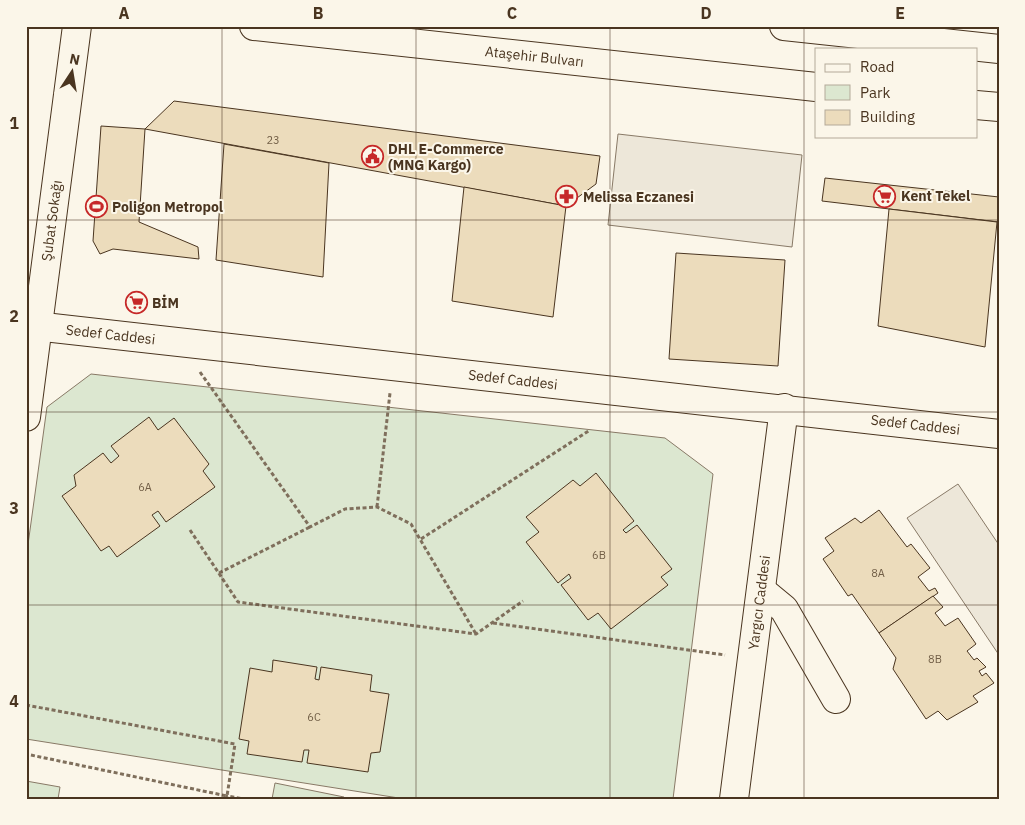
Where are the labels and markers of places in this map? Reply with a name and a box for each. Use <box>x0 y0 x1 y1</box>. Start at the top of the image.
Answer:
place label: DHL E-Commerce (MNG Kargo) <box>388 140 504 174</box>
public building icon: DHL E-Commerce (MNG Kargo) <box>360 145 384 169</box>
supermarket icon: Kent Tekel <box>873 184 897 208</box>
pharmacy icon: Melissa Eczanesi <box>555 185 579 209</box>
place label: Kent Tekel <box>901 187 970 205</box>
place label: Melissa Eczanesi <box>583 188 694 206</box>
sports icon: Poligon Metropol <box>84 195 108 219</box>
place label: Poligon Metropol <box>112 198 223 216</box>
supermarket icon: BİM <box>124 291 148 315</box>
place label: BİM <box>152 294 179 312</box>

